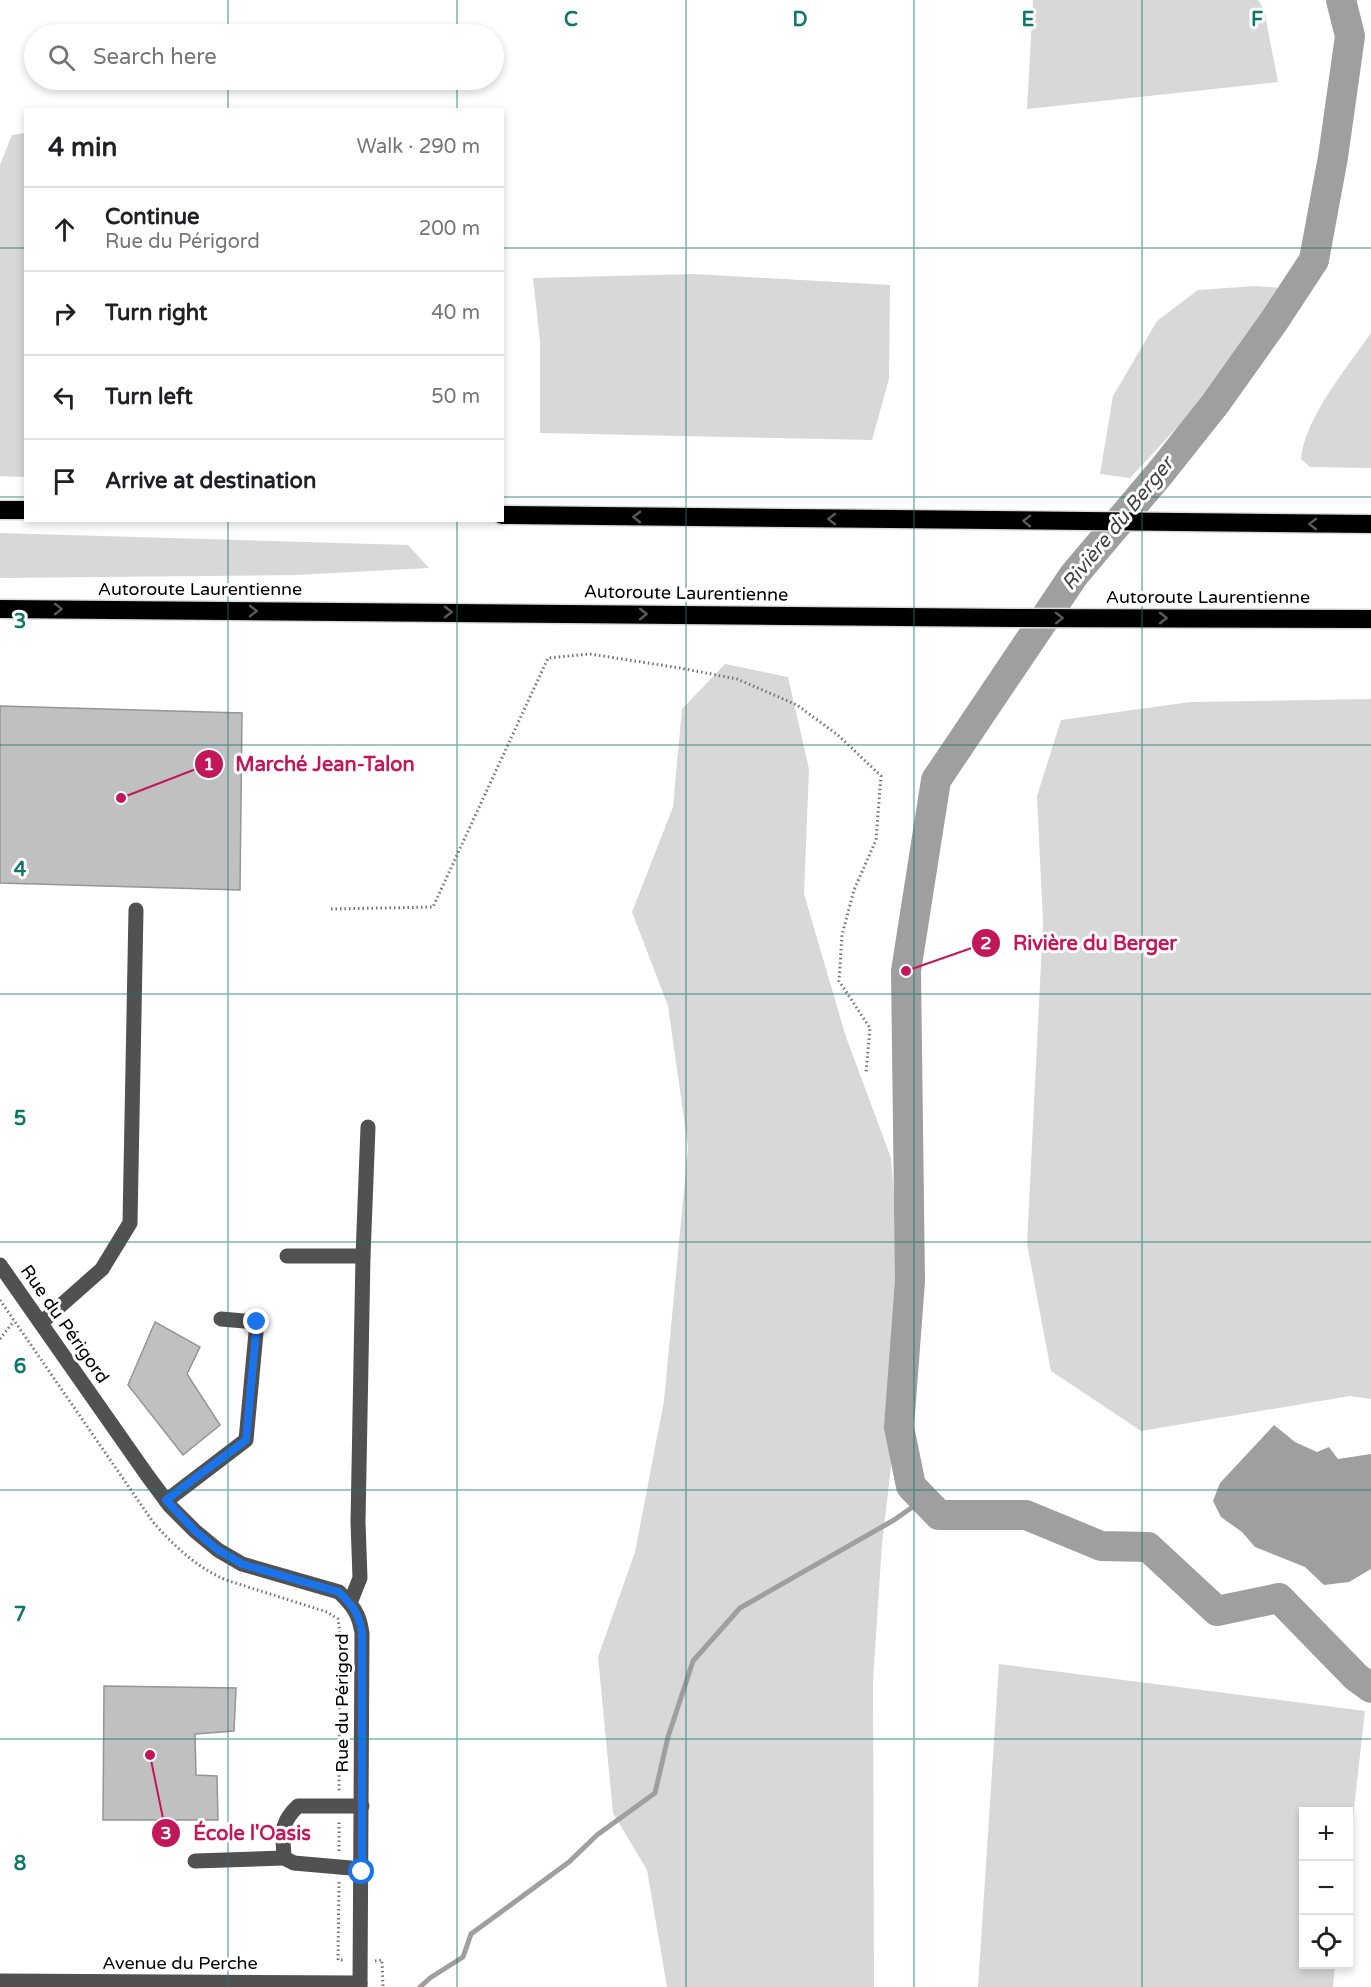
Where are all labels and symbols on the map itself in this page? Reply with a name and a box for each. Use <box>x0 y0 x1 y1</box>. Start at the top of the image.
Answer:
text: C <box>564 8 578 32</box>
text: D <box>792 8 808 32</box>
text: E <box>1022 8 1035 32</box>
text: F <box>1251 8 1263 32</box>
water label: Rivière du Berger <box>1057 451 1180 595</box>
one-way arrow <box>632 510 641 523</box>
one-way arrow <box>827 513 836 525</box>
one-way arrow <box>1022 515 1031 527</box>
one-way arrow <box>1308 518 1317 530</box>
street label: Autoroute Laurentienne <box>98 578 302 600</box>
street label: Autoroute Laurentienne <box>584 580 788 606</box>
street label: Autoroute Laurentienne <box>1106 586 1310 608</box>
one-way arrow <box>54 603 63 615</box>
one-way arrow <box>249 605 258 617</box>
one-way arrow <box>444 606 453 618</box>
one-way arrow <box>639 608 648 620</box>
text: 3 <box>14 610 26 634</box>
one-way arrow <box>1159 611 1168 624</box>
one-way arrow <box>1055 612 1064 624</box>
callout: Marché Jean-Talon <box>194 745 427 783</box>
text: 1 <box>203 753 215 775</box>
text: Marché Jean-Talon <box>235 753 415 777</box>
text: 4 <box>14 858 27 882</box>
callout: Rivière du Berger <box>971 924 1189 962</box>
text: 2 <box>980 932 992 954</box>
text: Rivière du Berger <box>1013 932 1177 956</box>
text: 5 <box>14 1107 26 1131</box>
street label: Rue du Périgord <box>16 1261 114 1387</box>
route end <box>243 1308 269 1334</box>
text: 6 <box>14 1355 26 1379</box>
text: 7 <box>14 1603 26 1627</box>
street label: Rue du Périgord <box>331 1633 353 1773</box>
callout: École l'Oasis <box>151 1814 323 1852</box>
text: École l'Oasis <box>193 1820 311 1846</box>
text: 3 <box>160 1822 172 1844</box>
text: 8 <box>14 1852 26 1876</box>
route start <box>348 1858 374 1884</box>
street label: Avenue du Perche <box>102 1952 258 1974</box>

